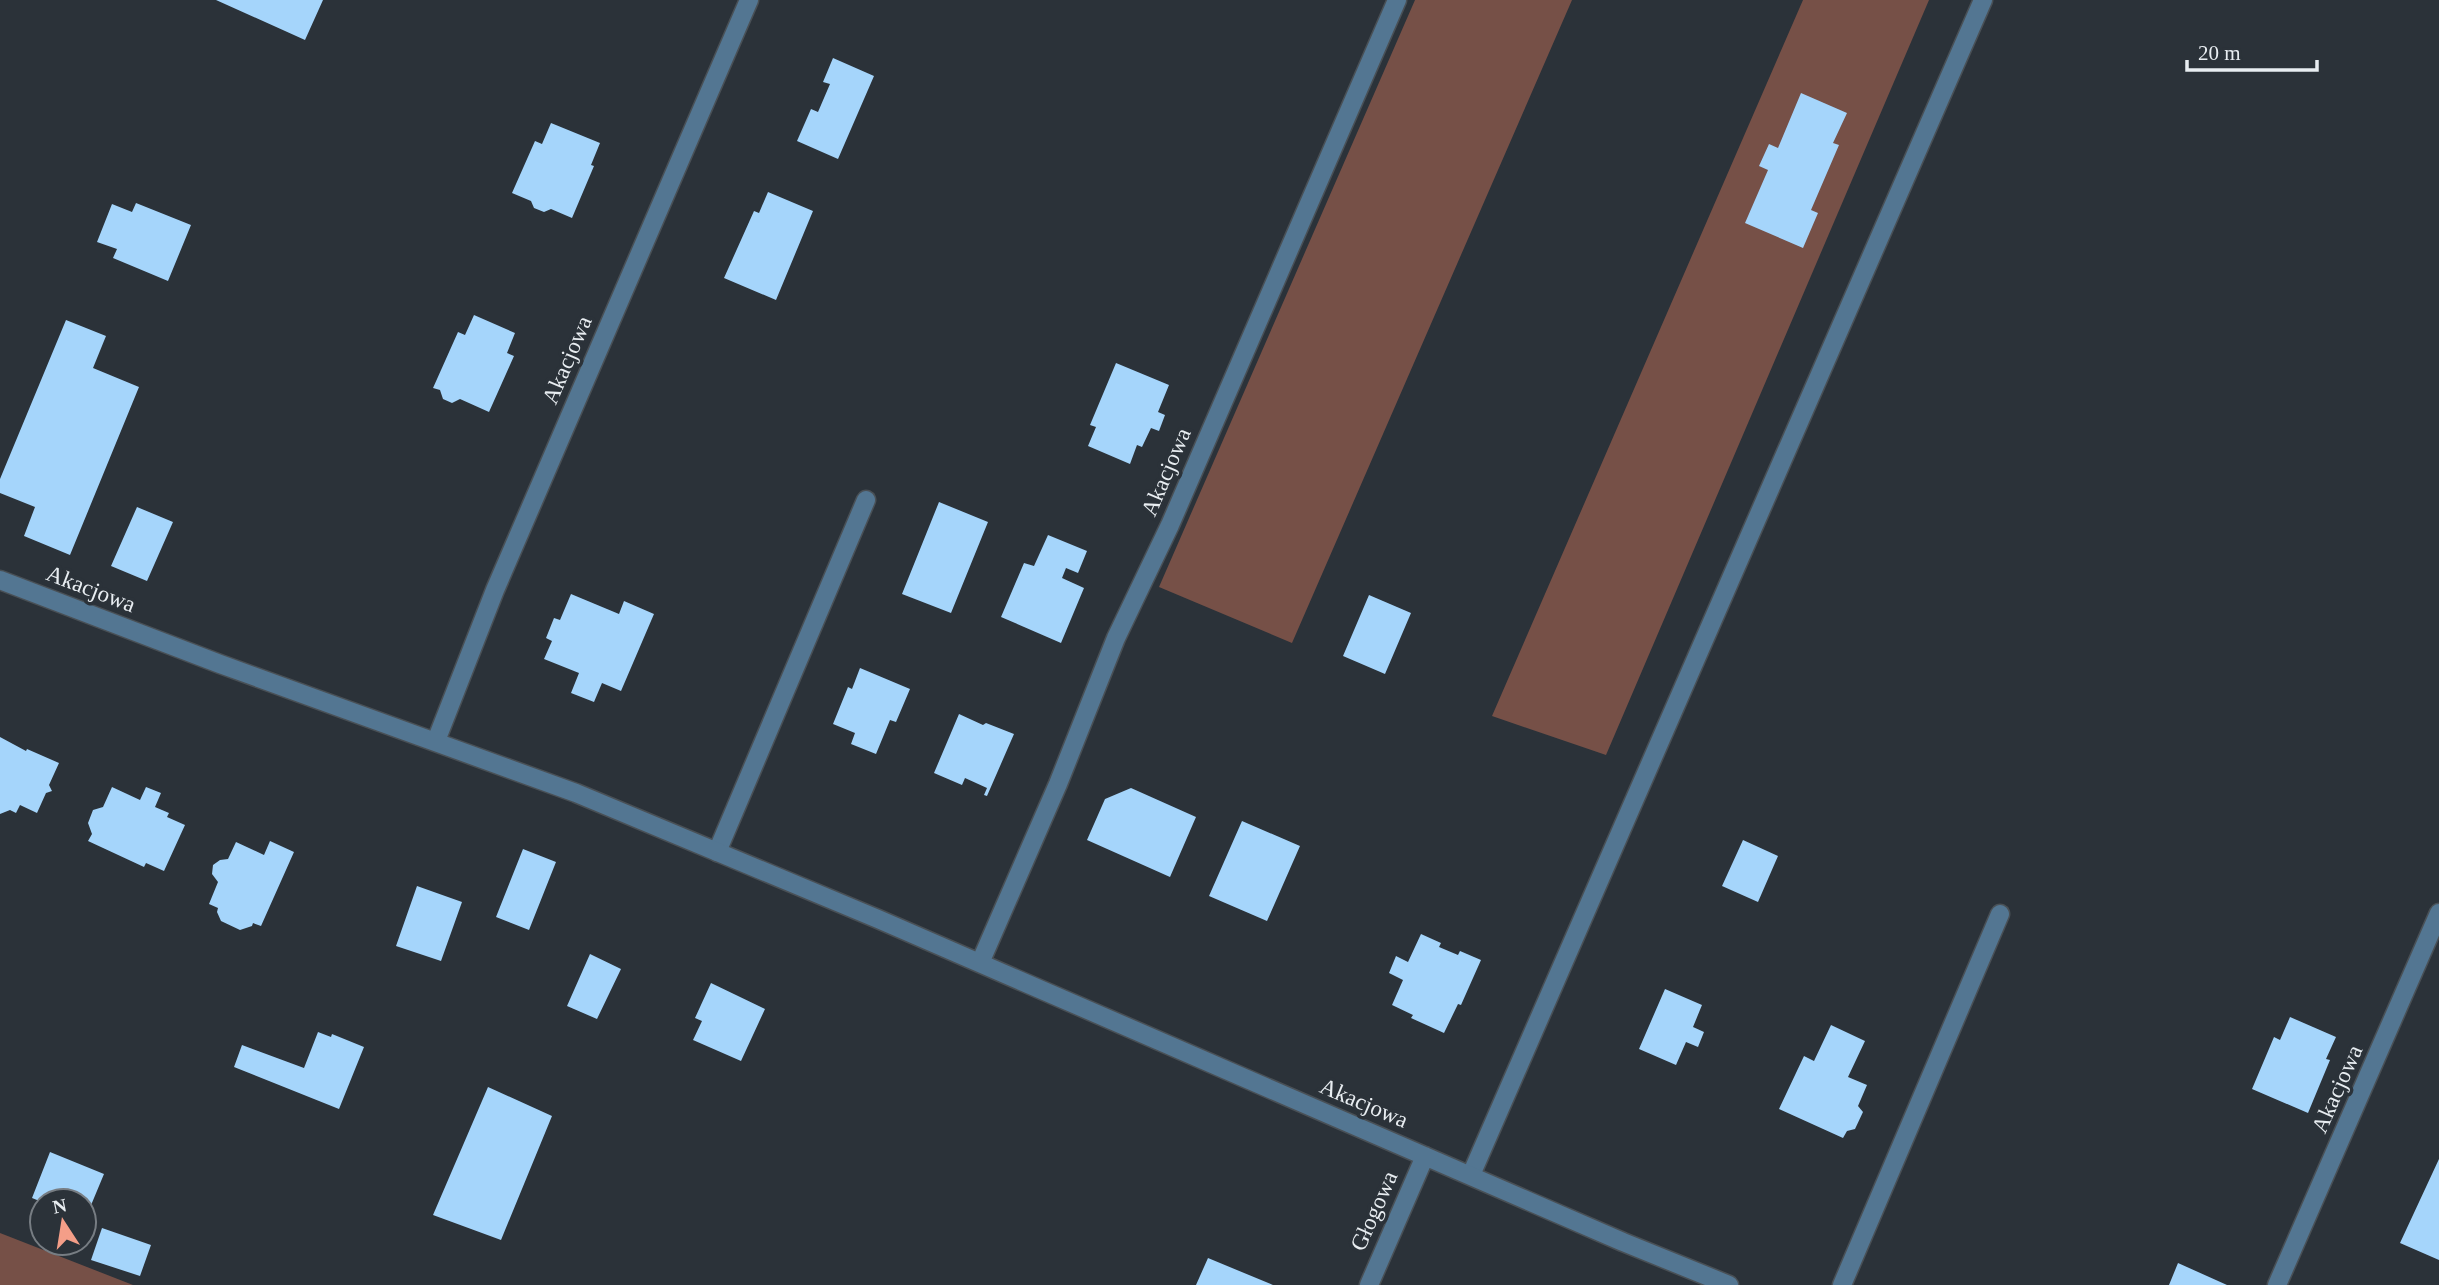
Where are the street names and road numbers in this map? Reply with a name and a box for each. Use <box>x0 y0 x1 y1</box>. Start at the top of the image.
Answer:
street label: Akacjowa <box>537 312 597 408</box>
street label: Akacjowa <box>1136 424 1196 520</box>
street label: Akacjowa <box>43 561 139 617</box>
street label: Akacjowa <box>2307 1041 2367 1137</box>
street label: Akacjowa <box>1316 1073 1412 1133</box>
street label: Głogowa <box>1345 1167 1403 1255</box>

